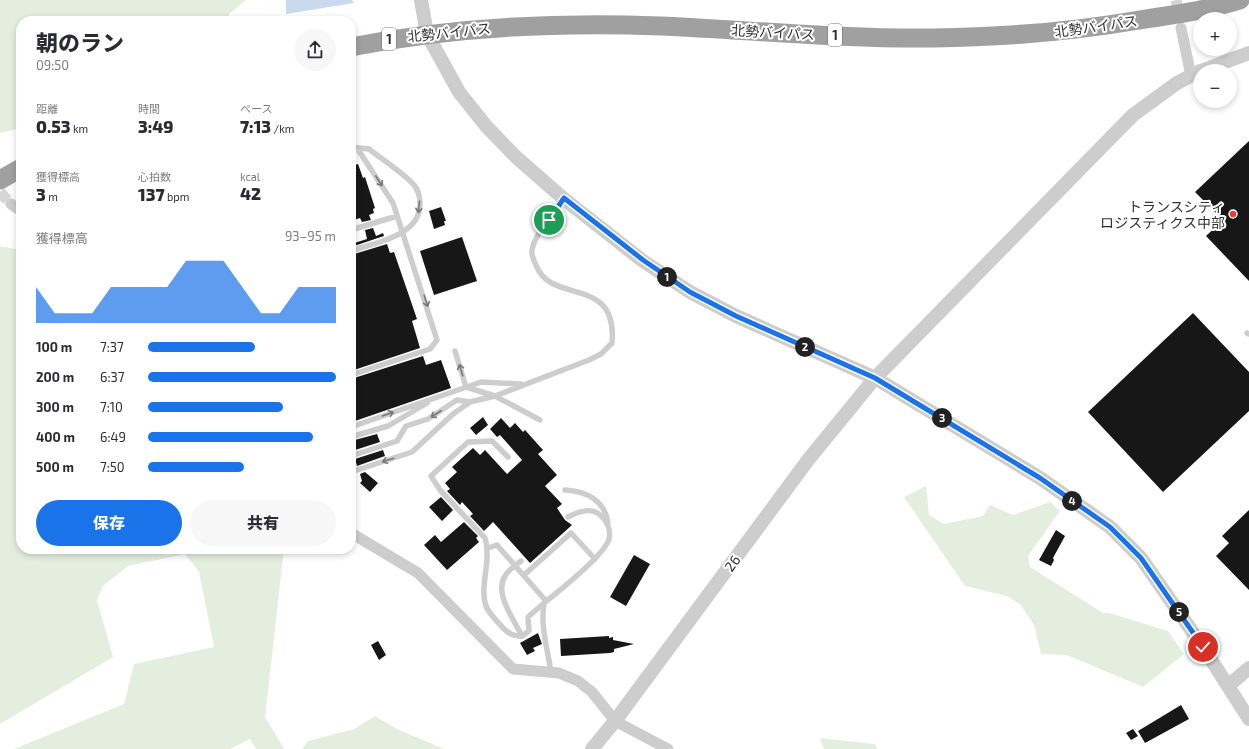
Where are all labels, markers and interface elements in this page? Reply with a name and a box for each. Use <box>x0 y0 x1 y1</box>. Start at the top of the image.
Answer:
street label: 北勢バイパス <box>1053 12 1139 40</box>
map controls <box>1193 12 1237 108</box>
button: + <box>1193 12 1237 56</box>
street label: 北勢バイパス <box>406 19 492 45</box>
street label: 北勢バイパス <box>731 21 815 43</box>
road number: 1 <box>828 24 842 46</box>
road number: 1 <box>382 28 396 50</box>
text: 朝のラン <box>36 29 124 55</box>
button: share <box>294 29 336 71</box>
text: 09:50 <box>36 57 69 73</box>
button: − <box>1193 64 1237 108</box>
text: 距離 <box>36 102 58 115</box>
text: 時間 <box>138 102 160 115</box>
text: ペース <box>240 102 272 115</box>
text: 0.53 <box>36 116 71 136</box>
text: 3:49 <box>138 116 174 136</box>
text: 7:13 <box>240 116 271 136</box>
text: km <box>71 122 88 135</box>
text: /km <box>271 122 294 135</box>
text: 獲得標高 <box>36 170 80 183</box>
text: 心拍数 <box>138 170 171 183</box>
text: kcal <box>240 170 260 183</box>
one-way arrow <box>374 175 383 186</box>
text: 42 <box>240 183 261 203</box>
text: 3 <box>36 184 46 204</box>
text: 137 <box>138 184 165 204</box>
text: m <box>46 190 58 203</box>
text: bpm <box>165 190 189 203</box>
place label: トランスシティ ロジスティクス中部 <box>1100 198 1225 231</box>
one-way arrow <box>415 200 423 213</box>
pin <box>532 203 566 237</box>
icon: arrive <box>538 209 560 231</box>
marker: トランスシティ ロジスティクス中部 <box>1228 209 1238 219</box>
text: 93–95 m <box>285 228 336 244</box>
text: 獲得標高 <box>36 230 88 246</box>
pin: 1 <box>657 267 677 287</box>
text: 1 <box>665 270 669 283</box>
one-way arrow <box>422 295 430 307</box>
pin: 2 <box>795 337 815 357</box>
text: 100 m <box>36 339 72 355</box>
text: 7:37 <box>100 339 124 355</box>
text: 2 <box>802 340 808 353</box>
one-way arrow <box>457 364 464 377</box>
text: 200 m <box>36 369 74 385</box>
text: 6:37 <box>100 369 124 385</box>
text: 300 m <box>36 399 74 415</box>
text: 7:10 <box>100 399 123 415</box>
pin: 3 <box>932 408 952 428</box>
one-way arrow <box>381 410 394 417</box>
one-way arrow <box>430 410 441 418</box>
text: 3 <box>939 411 945 424</box>
text: 400 m <box>36 429 75 445</box>
text: 6:49 <box>100 429 126 445</box>
one-way arrow <box>382 457 395 464</box>
text: 500 m <box>36 459 74 475</box>
text: 7:50 <box>100 459 125 475</box>
pin: 4 <box>1062 491 1082 511</box>
text: 4 <box>1068 494 1076 507</box>
button: 保存 <box>36 500 182 546</box>
button: 共有 <box>190 500 336 546</box>
street label: 26 <box>720 552 744 574</box>
pin: 5 <box>1169 602 1189 622</box>
text: 5 <box>1176 605 1182 618</box>
pin <box>1186 630 1220 664</box>
icon: check <box>1192 636 1214 658</box>

